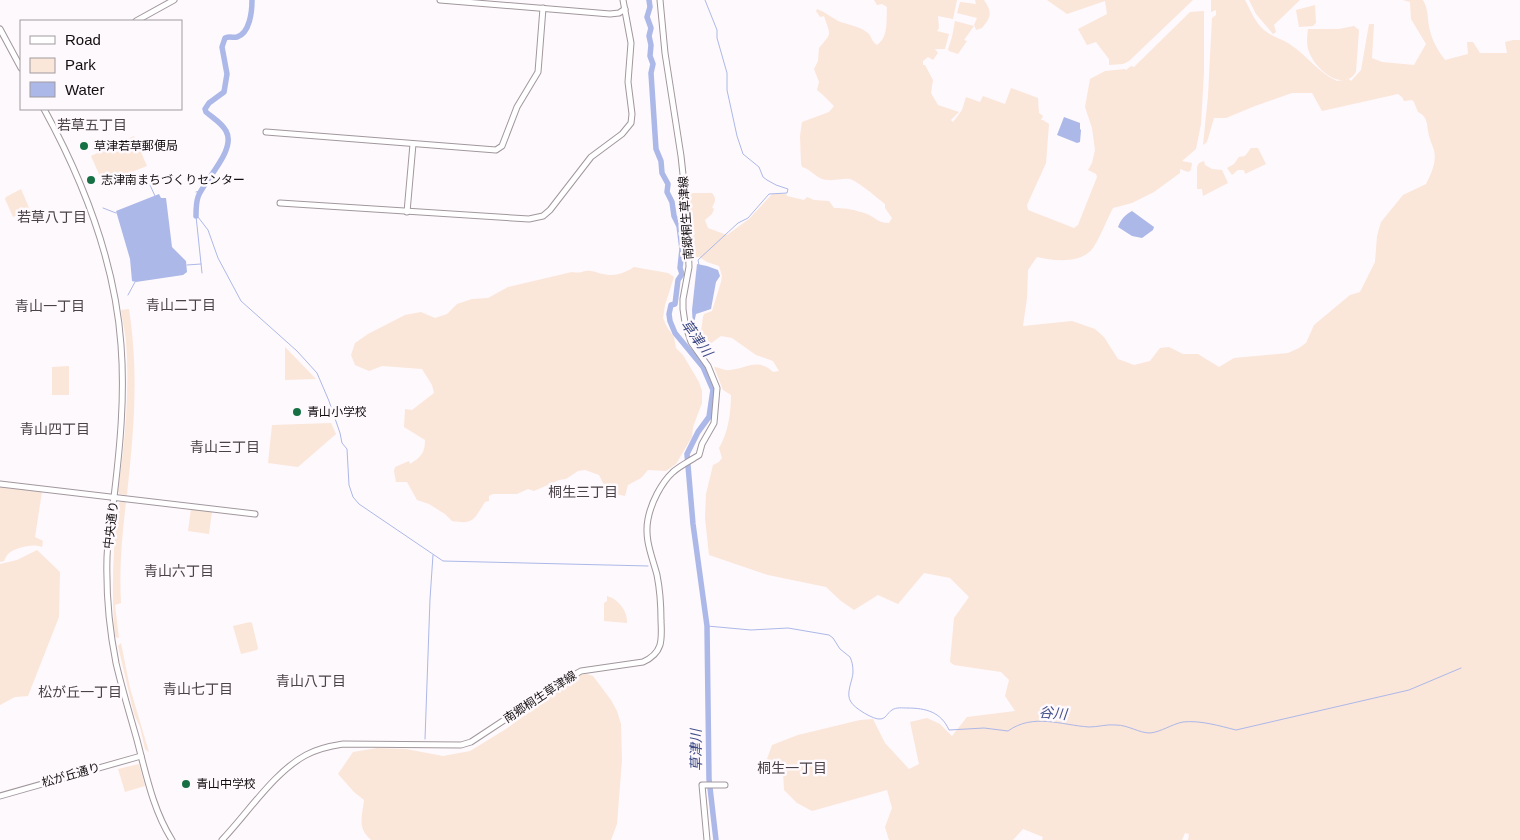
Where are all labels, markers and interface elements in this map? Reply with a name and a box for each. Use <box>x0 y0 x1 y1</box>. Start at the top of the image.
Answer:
legend <box>20 20 182 110</box>
text: Road <box>65 31 101 48</box>
text: Park <box>65 56 96 73</box>
text: Water <box>65 81 104 98</box>
district label: 若草五丁目 <box>57 117 127 133</box>
place label: 草津若草郵便局 <box>94 139 178 153</box>
marker: 草津若草郵便局 <box>78 140 90 152</box>
place label: 志津南まちづくりセンター <box>101 173 245 187</box>
marker: 志津南まちづくりセンター <box>85 174 97 186</box>
street label: 南郷桐生草津線 <box>676 176 696 260</box>
district label: 若草八丁目 <box>17 209 87 225</box>
district label: 青山二丁目 <box>146 297 216 313</box>
district label: 青山一丁目 <box>15 298 85 314</box>
water label: 草津川 <box>678 316 717 361</box>
place label: 青山小学校 <box>307 405 367 419</box>
marker: 青山小学校 <box>291 406 303 418</box>
district label: 青山四丁目 <box>20 421 90 437</box>
district label: 青山三丁目 <box>190 439 260 455</box>
district label: 桐生三丁目 <box>548 484 618 500</box>
street label: 中央通り <box>101 500 121 550</box>
district label: 青山六丁目 <box>144 563 214 579</box>
street label: 南郷桐生草津線 <box>501 668 579 726</box>
district label: 青山八丁目 <box>276 673 346 689</box>
district label: 青山七丁目 <box>163 681 233 697</box>
district label: 松が丘一丁目 <box>38 684 122 700</box>
water label: 谷川 <box>1038 704 1070 722</box>
water label: 草津川 <box>688 727 704 771</box>
street label: 松が丘通り <box>40 760 102 790</box>
district label: 桐生一丁目 <box>757 760 827 776</box>
place label: 青山中学校 <box>196 777 256 791</box>
marker: 青山中学校 <box>180 778 192 790</box>

